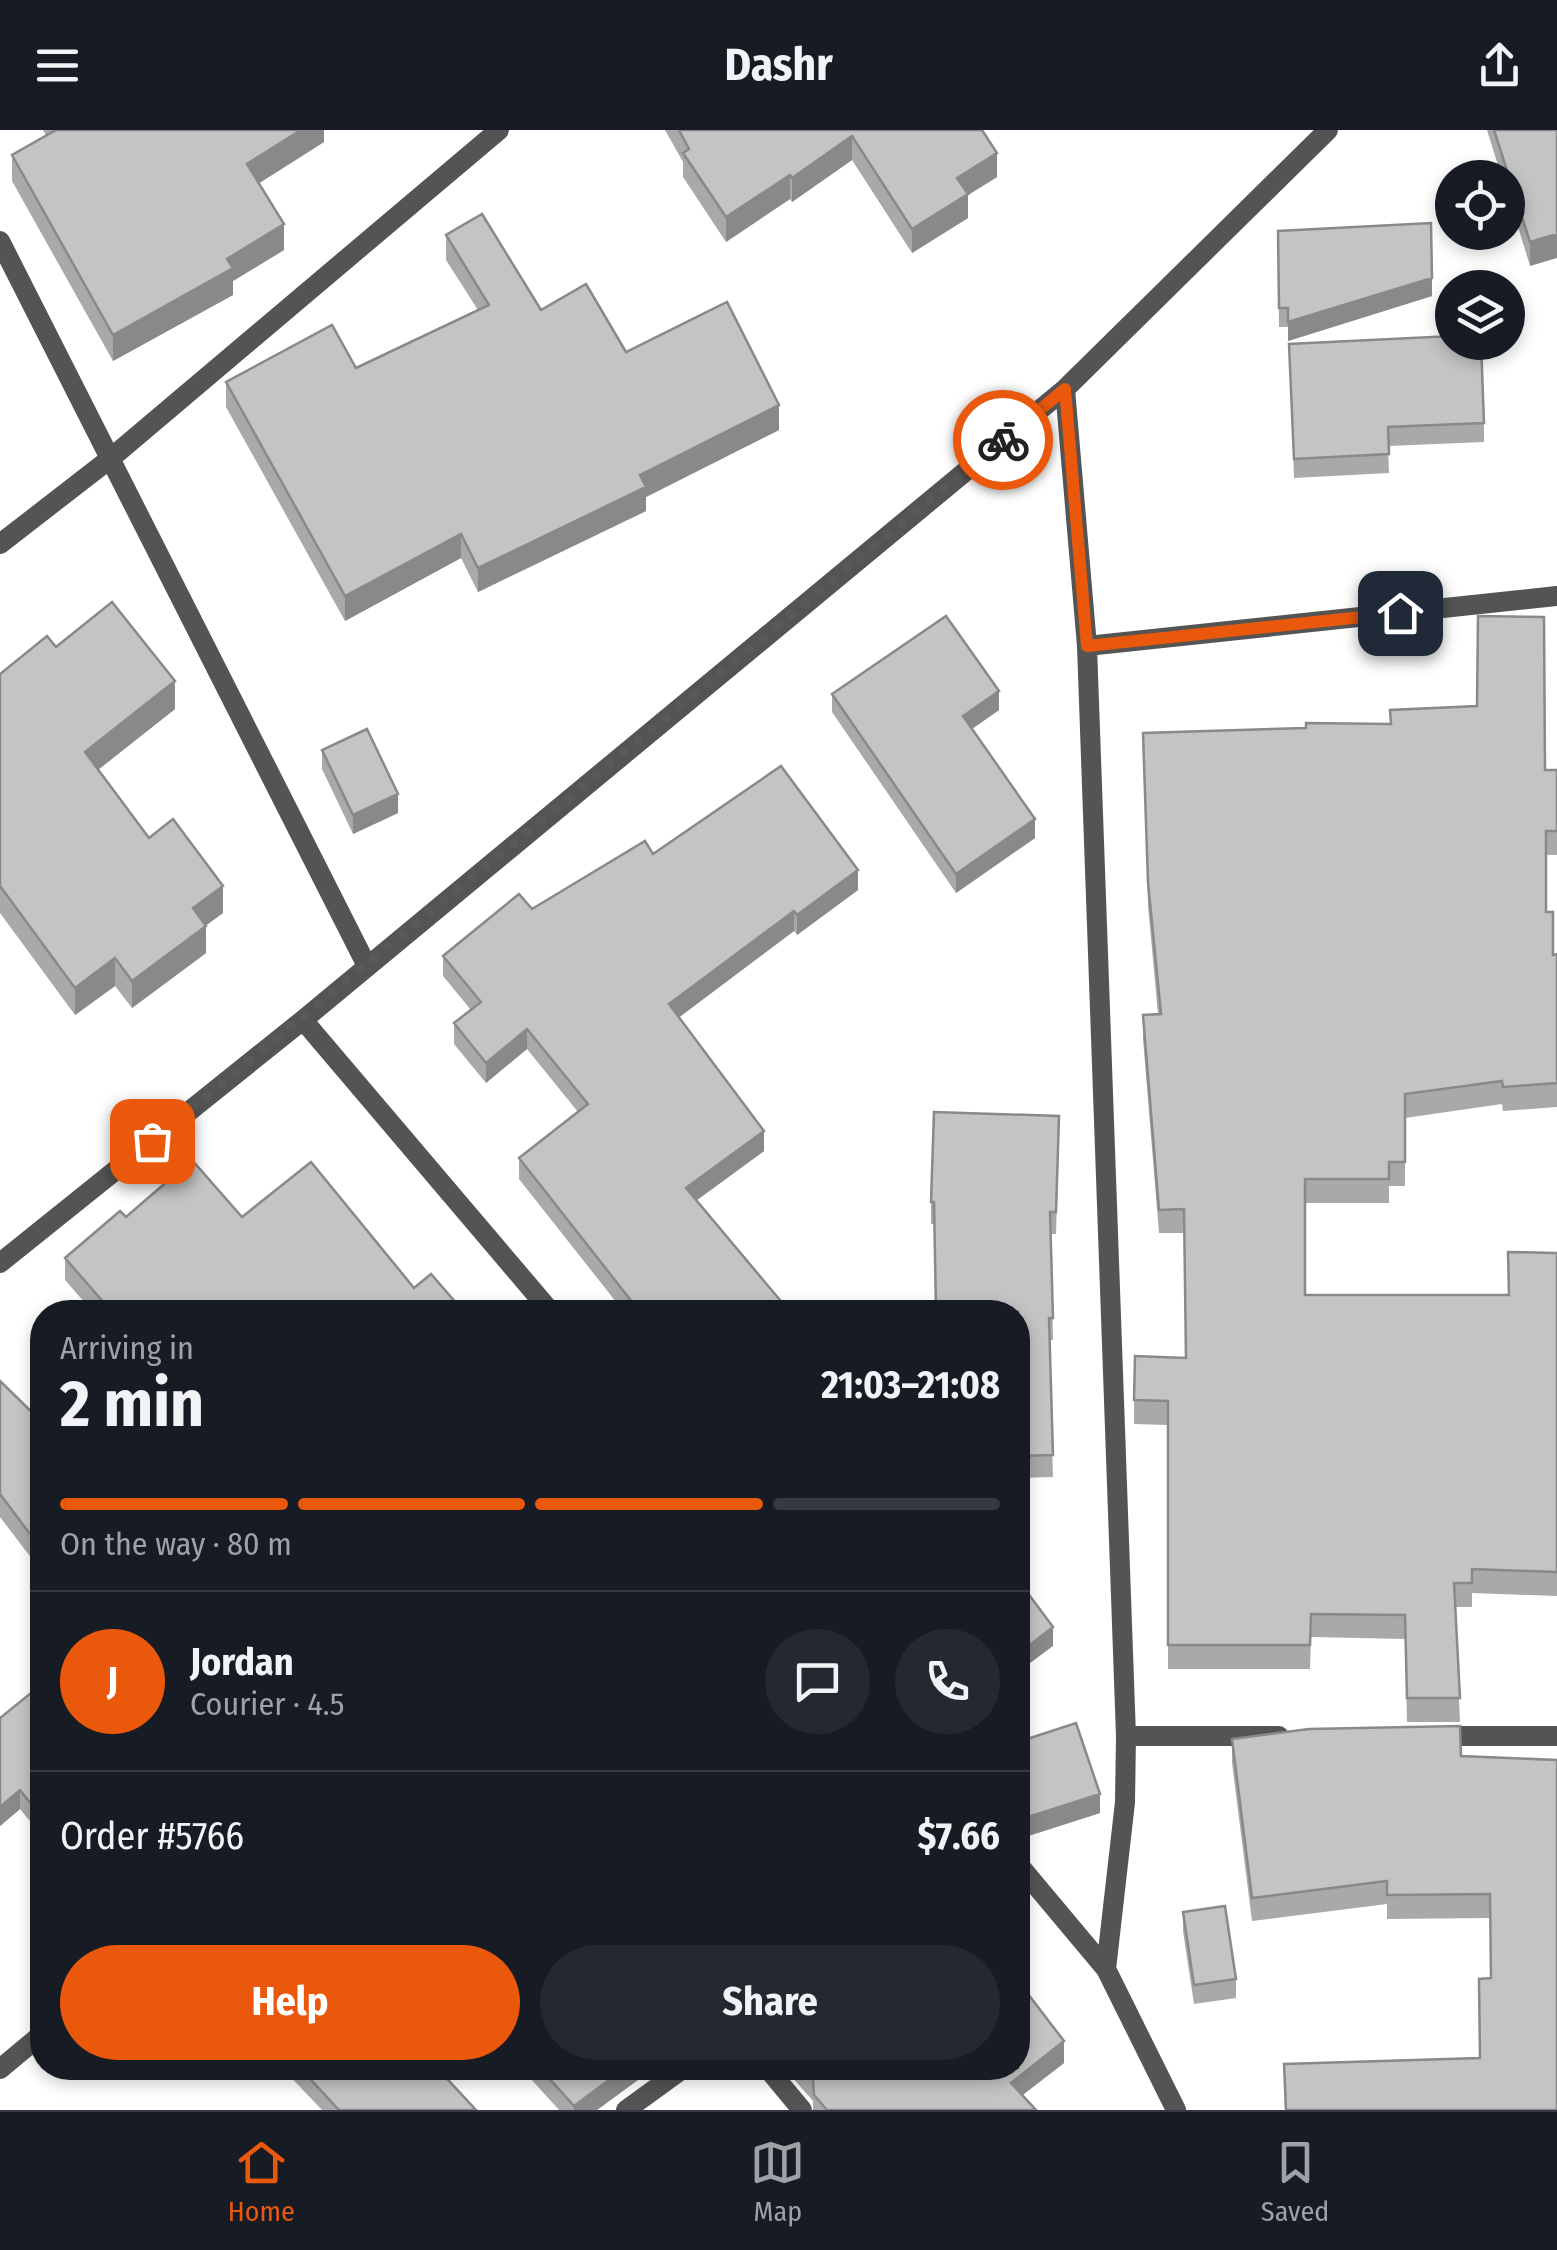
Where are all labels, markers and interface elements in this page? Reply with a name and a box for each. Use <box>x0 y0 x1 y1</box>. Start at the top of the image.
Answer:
icon: menu <box>30 38 85 93</box>
text: Dashr <box>724 38 833 92</box>
icon: share <box>1472 38 1527 93</box>
map controls <box>1435 160 1525 360</box>
button: locate <box>1435 160 1525 250</box>
button: layers <box>1435 270 1525 360</box>
courier <box>953 390 1053 490</box>
icon: bike <box>976 413 1031 468</box>
pin <box>1358 571 1443 656</box>
icon: home <box>1373 586 1428 641</box>
pin <box>110 1099 195 1184</box>
icon: bag <box>125 1114 180 1169</box>
text: Arriving in <box>60 1329 194 1367</box>
text: 21:03–21:08 <box>821 1362 1000 1408</box>
text: 2 min <box>60 1365 204 1443</box>
text: On the way · 80 m <box>60 1525 292 1563</box>
button: chat <box>765 1629 870 1734</box>
button: phone <box>895 1629 1000 1734</box>
text: Jordan <box>190 1639 294 1685</box>
text: J <box>107 1658 118 1704</box>
text: Courier · 4.5 <box>190 1685 345 1723</box>
text: Order #5766 <box>60 1813 244 1859</box>
text: $7.66 <box>917 1813 1000 1859</box>
button: Help <box>60 1945 520 2060</box>
button: Share <box>540 1945 1000 2060</box>
tab: Home <box>228 2135 295 2228</box>
tab: Map <box>750 2135 805 2228</box>
tab: Saved <box>1261 2135 1329 2228</box>

